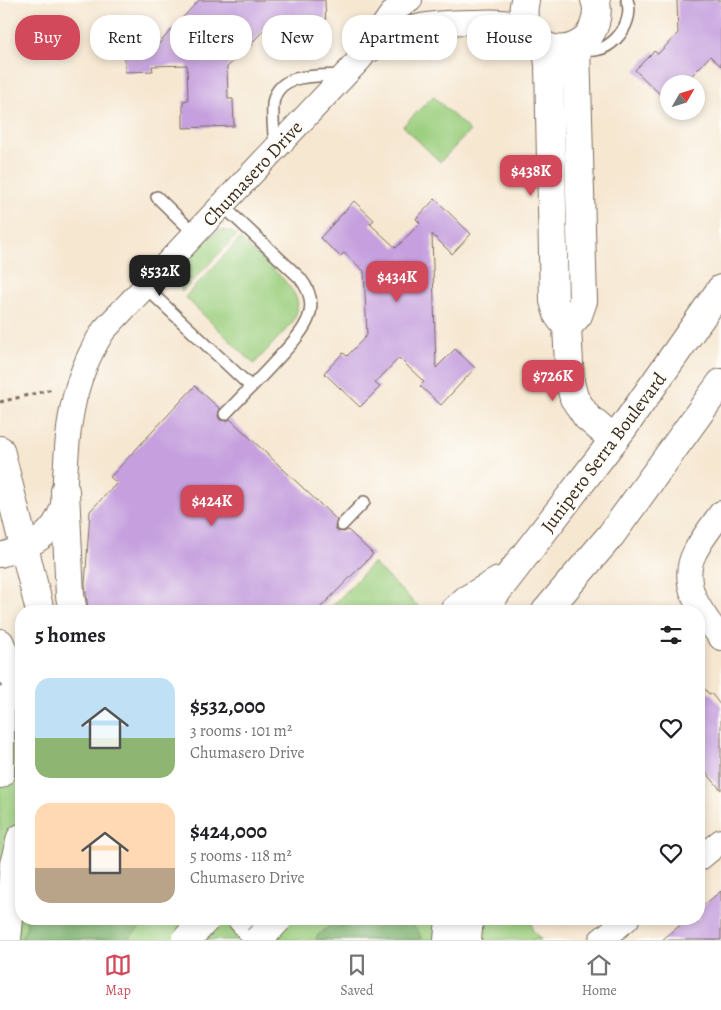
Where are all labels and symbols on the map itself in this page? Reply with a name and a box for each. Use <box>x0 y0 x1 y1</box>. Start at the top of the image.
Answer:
north arrow <box>660 75 705 120</box>
street label: Chumasero Drive <box>197 115 309 232</box>
pin: $438K <box>496 154 566 197</box>
pin: $532K <box>125 254 195 297</box>
pin: $434K <box>362 260 432 303</box>
pin: $726K <box>518 360 588 402</box>
street label: Junipero Serra Boulevard <box>535 367 673 538</box>
pin: $424K <box>177 484 247 527</box>

